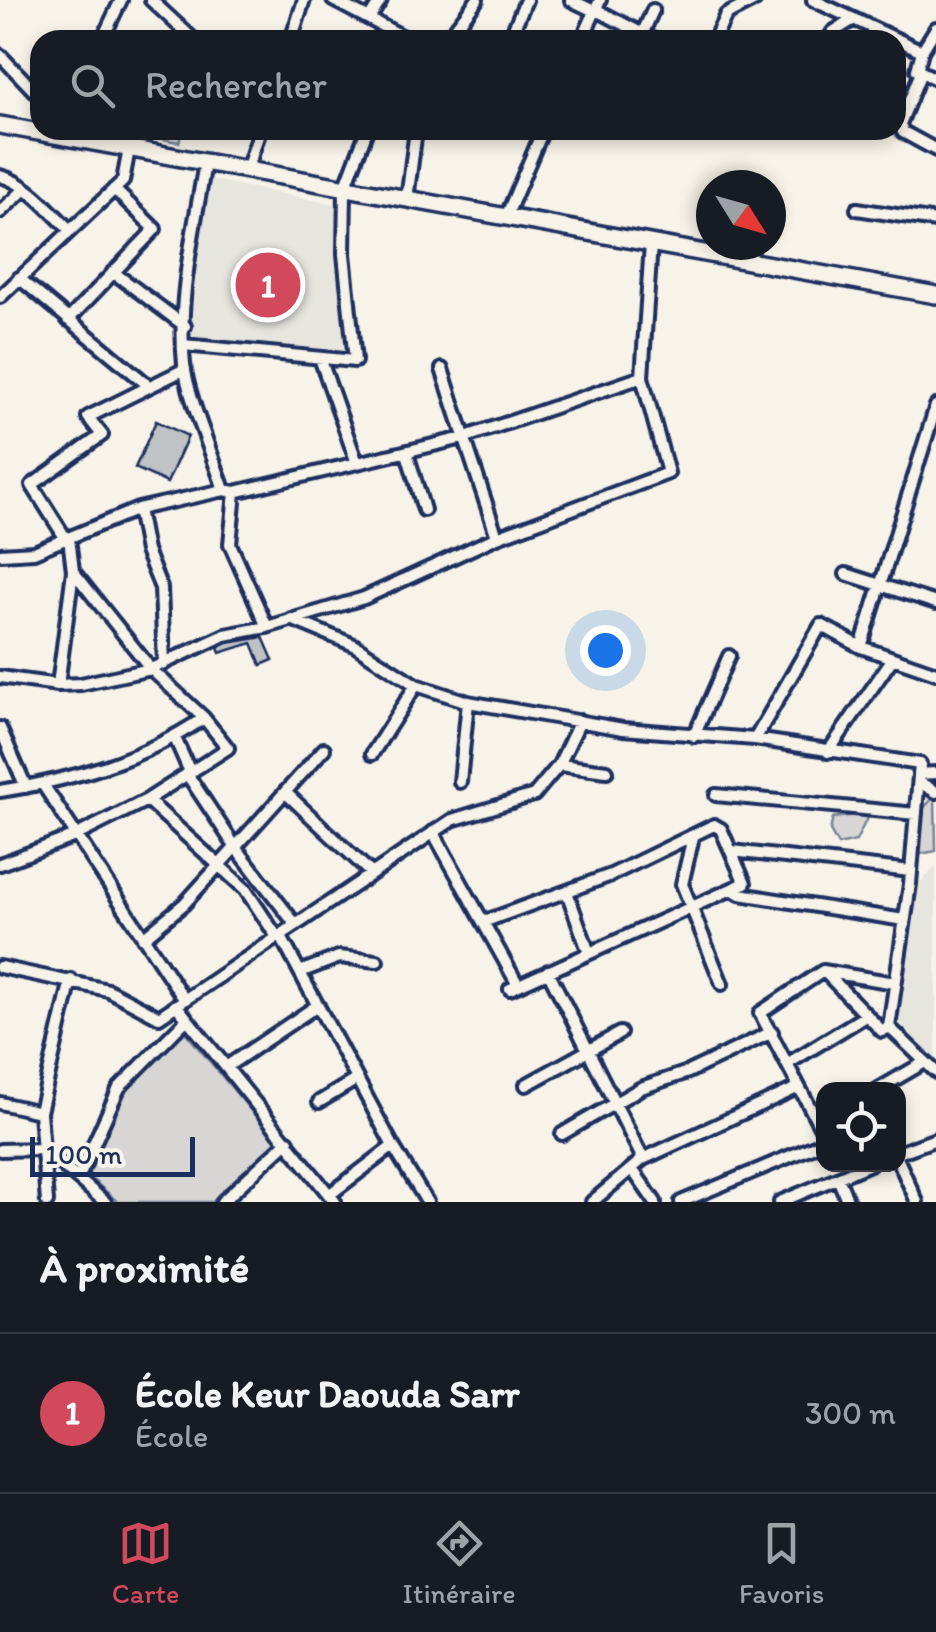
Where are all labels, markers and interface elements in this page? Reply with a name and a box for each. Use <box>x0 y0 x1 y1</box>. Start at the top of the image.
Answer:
search box <box>30 30 906 140</box>
icon: search <box>65 58 120 113</box>
text: Rechercher <box>145 62 327 108</box>
north arrow <box>696 170 786 260</box>
pin: 1 <box>236 248 300 322</box>
your location <box>580 625 631 676</box>
map controls <box>816 1082 906 1172</box>
button: locate <box>816 1082 906 1172</box>
scale bar <box>30 1132 195 1176</box>
text: 100 m <box>45 1137 122 1171</box>
text: À proximité <box>40 1242 249 1293</box>
text: École Keur Daouda Sarr <box>135 1371 520 1417</box>
text: 1 <box>65 1394 80 1432</box>
text: 300 m <box>805 1394 896 1432</box>
text: École <box>135 1417 208 1455</box>
tab: Carte <box>112 1516 179 1610</box>
tab: Itinéraire <box>403 1516 516 1610</box>
tab: Favoris <box>739 1516 824 1610</box>

